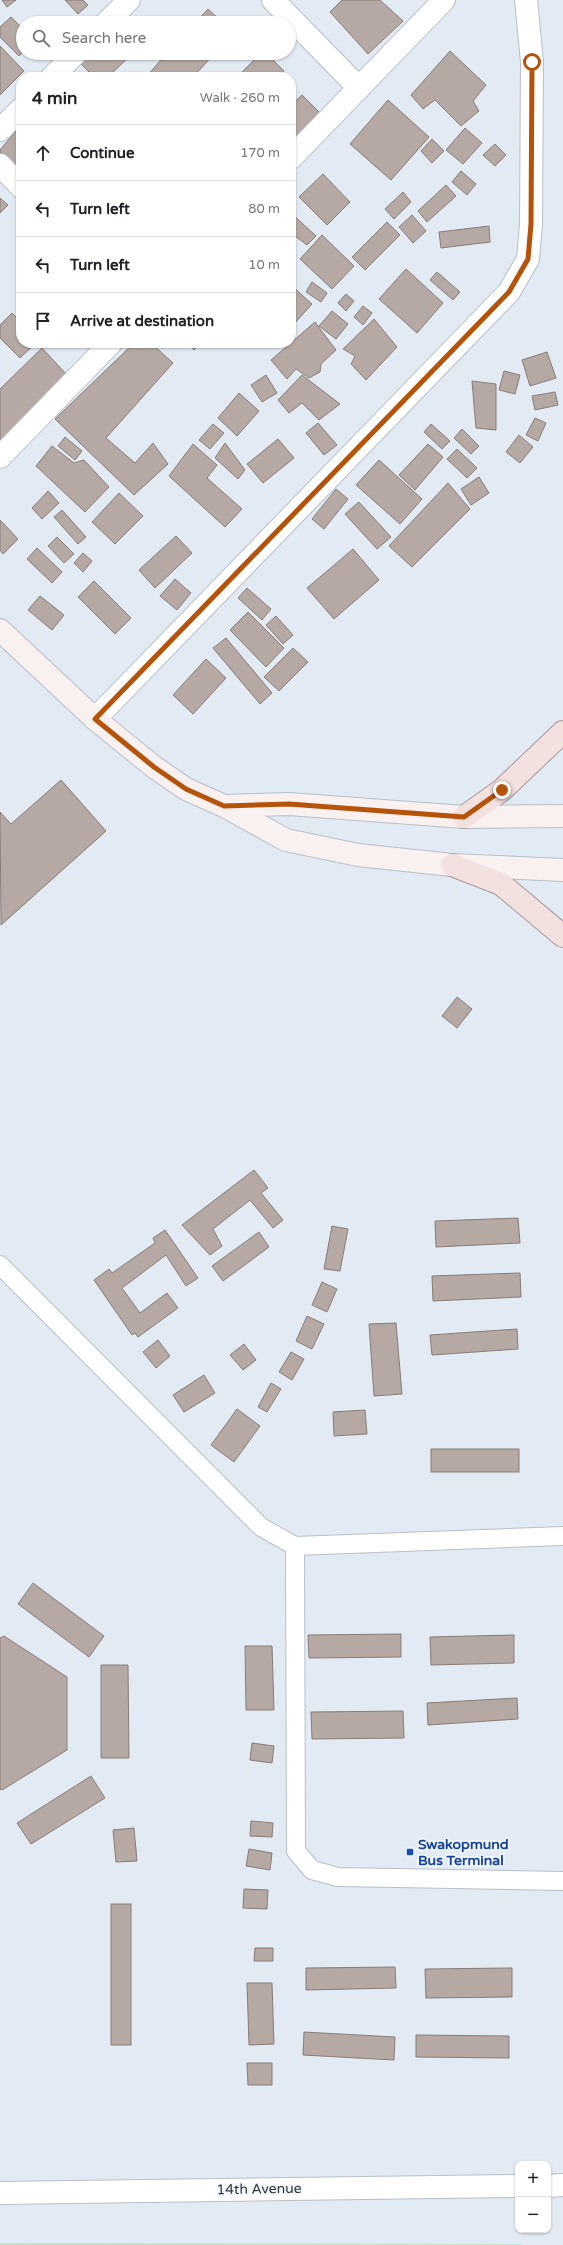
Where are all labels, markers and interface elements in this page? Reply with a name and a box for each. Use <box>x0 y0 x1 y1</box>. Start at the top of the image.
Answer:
search box <box>16 16 296 60</box>
icon: search <box>30 27 52 49</box>
text: Search here <box>62 29 146 47</box>
route start <box>523 53 541 71</box>
text: 4 min <box>32 88 77 109</box>
text: Walk · 260 m <box>200 90 280 106</box>
icon: ahead <box>32 142 54 164</box>
text: Continue <box>70 144 134 162</box>
text: 170 m <box>240 145 280 161</box>
icon: left <box>32 198 54 220</box>
text: Turn left <box>70 200 130 218</box>
text: 80 m <box>248 201 280 217</box>
icon: left <box>32 254 54 276</box>
text: Turn left <box>70 256 130 274</box>
text: 10 m <box>248 257 280 273</box>
icon: arrive <box>32 310 54 332</box>
text: Arrive at destination <box>70 312 214 330</box>
route end <box>493 781 511 799</box>
place label: Swakopmund Bus Terminal <box>418 1836 509 1869</box>
marker: Swakopmund Bus Terminal <box>405 1847 415 1857</box>
map controls <box>515 2161 551 2233</box>
button: + <box>515 2161 551 2197</box>
street label: 14th Avenue <box>216 2180 302 2198</box>
button: − <box>515 2197 551 2233</box>

